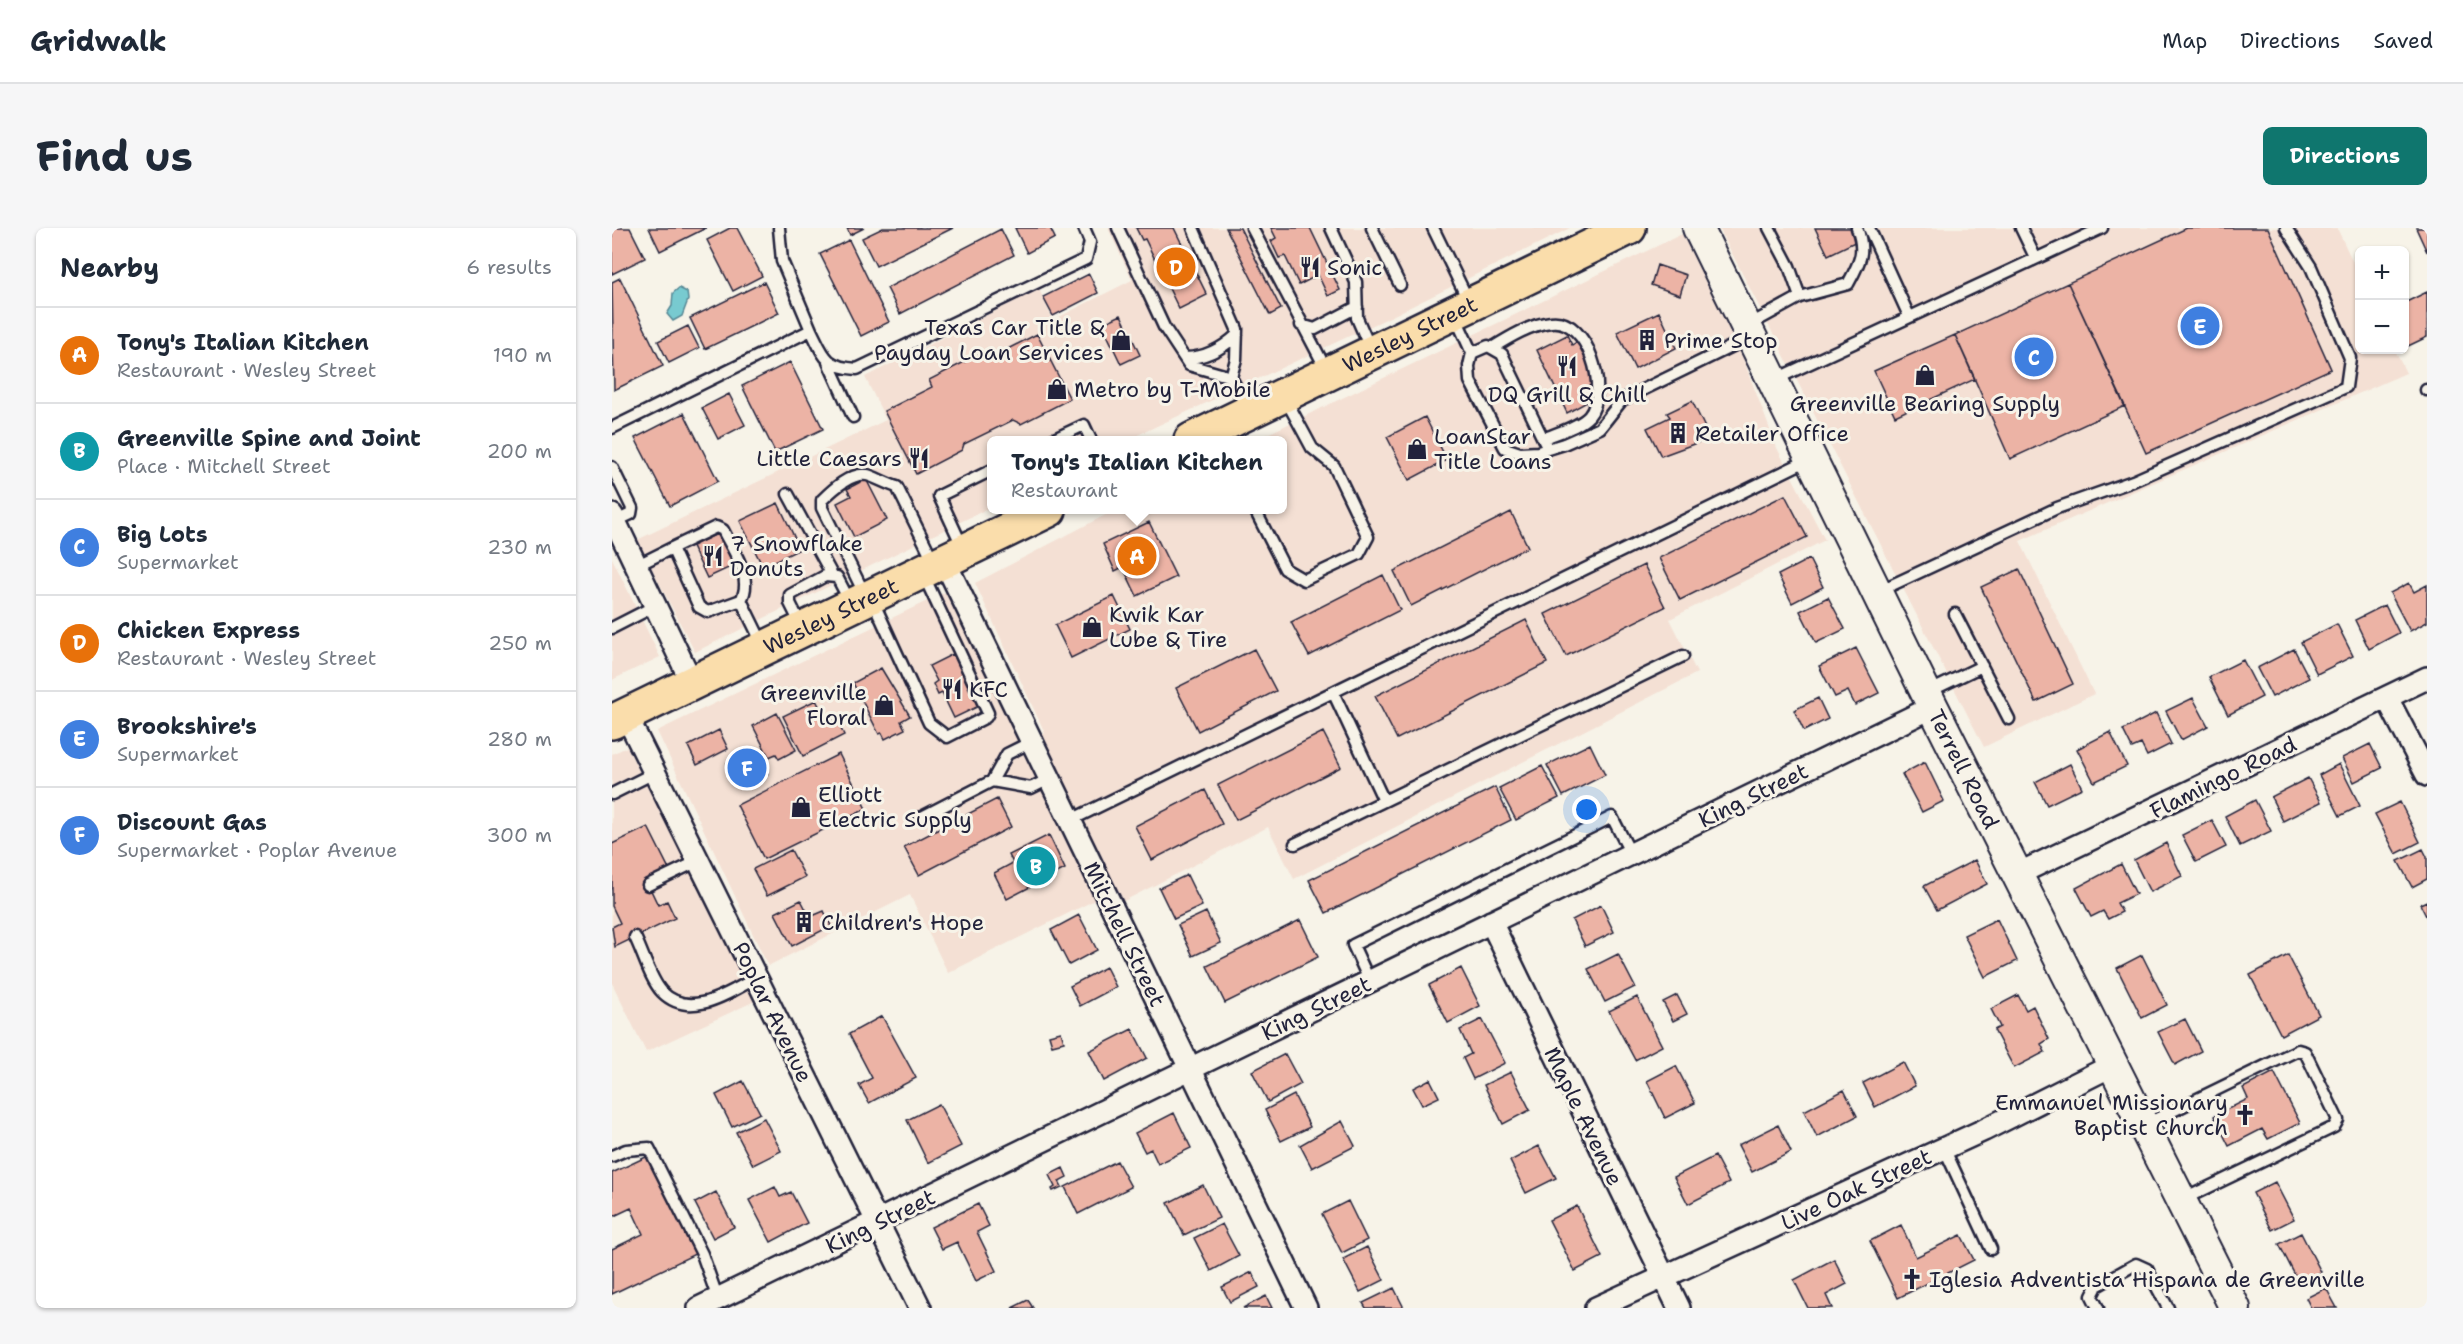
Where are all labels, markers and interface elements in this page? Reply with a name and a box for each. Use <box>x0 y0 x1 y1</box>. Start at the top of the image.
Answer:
text: Gridwalk <box>30 22 167 60</box>
text: Map <box>2162 27 2207 55</box>
text: Directions <box>2240 27 2340 55</box>
text: Saved <box>2373 27 2433 55</box>
button: Directions <box>2263 127 2427 185</box>
text: Find us <box>36 128 193 184</box>
pin: D <box>1156 244 1196 290</box>
map controls <box>2355 246 2409 354</box>
button: + <box>2355 246 2409 300</box>
text: Nearby <box>60 250 159 285</box>
place label: Sonic <box>1327 253 1382 282</box>
text: 6 results <box>466 254 552 280</box>
restaurant icon: Sonic <box>1298 255 1322 279</box>
street label: Wesley Street <box>1338 290 1482 380</box>
button: − <box>2355 300 2409 354</box>
pin: E <box>2180 304 2220 348</box>
place label: Texas Car Title & Payday Loan Services <box>874 313 1105 367</box>
place label: Prime Stop <box>1664 326 1778 355</box>
text: Tony's Italian Kitchen <box>117 328 369 357</box>
shop icon: Texas Car Title & Payday Loan Services <box>1109 328 1133 352</box>
building icon: Prime Stop <box>1635 328 1659 352</box>
pin: C <box>2014 334 2054 380</box>
text: A <box>72 342 87 368</box>
text: 190 m <box>493 342 552 368</box>
restaurant icon: DQ Grill & Chill <box>1555 354 1579 378</box>
text: Restaurant · Wesley Street <box>117 357 377 383</box>
shop icon: Greenville Bearing Supply <box>1913 363 1937 387</box>
place label: Metro by T-Mobile <box>1074 375 1271 404</box>
shop icon: Metro by T-Mobile <box>1045 377 1069 401</box>
place label: DQ Grill & Chill <box>1488 380 1646 409</box>
place label: Greenville Bearing Supply <box>1790 389 2060 418</box>
place label: Retailer Office <box>1695 419 1849 448</box>
building icon: Retailer Office <box>1666 421 1690 445</box>
place label: LoanStar Title Loans <box>1434 422 1552 476</box>
text: Greenville Spine and Joint <box>117 424 421 453</box>
popup <box>987 436 1287 514</box>
shop icon: LoanStar Title Loans <box>1405 437 1429 461</box>
text: B <box>73 438 86 464</box>
text: 200 m <box>487 438 552 464</box>
place label: Little Caesars <box>756 444 902 473</box>
restaurant icon: Little Caesars <box>907 446 931 470</box>
text: Tony's Italian Kitchen <box>1011 448 1263 477</box>
text: Place · Mitchell Street <box>117 453 331 479</box>
text: Restaurant <box>1011 477 1118 503</box>
text: Big Lots <box>117 520 208 549</box>
place label: 7 Snowflake Donuts <box>730 529 863 583</box>
text: C <box>73 534 86 560</box>
text: 230 m <box>487 534 552 560</box>
pin: A <box>1118 534 1156 578</box>
restaurant icon: 7 Snowflake Donuts <box>701 544 725 568</box>
text: Supermarket <box>117 549 239 575</box>
street label: Wesley Street <box>759 571 903 661</box>
place label: Kwik Kar Lube & Tire <box>1109 600 1228 654</box>
shop icon: Kwik Kar Lube & Tire <box>1080 615 1104 639</box>
text: Chicken Express <box>117 616 300 645</box>
text: D <box>72 630 87 656</box>
text: 250 m <box>488 630 552 656</box>
text: Restaurant · Wesley Street <box>117 645 377 671</box>
place label: KFC <box>969 675 1008 704</box>
restaurant icon: KFC <box>940 677 964 701</box>
place label: Greenville Floral <box>760 678 867 732</box>
shop icon: Greenville Floral <box>872 693 896 717</box>
street label: Terrell Road <box>1922 705 2006 834</box>
text: Brookshire's <box>117 712 257 741</box>
text: E <box>73 726 86 752</box>
text: 280 m <box>487 726 552 752</box>
street label: Flamingo Road <box>2145 729 2301 825</box>
text: Supermarket <box>117 741 239 767</box>
pin: F <box>728 746 766 790</box>
street label: King Street <box>1693 756 1813 835</box>
place label: Elliott Electric Supply <box>818 780 972 834</box>
shop icon: Elliott Electric Supply <box>789 795 813 819</box>
your location <box>1572 795 1601 824</box>
text: Discount Gas <box>117 808 267 837</box>
text: F <box>74 822 85 848</box>
text: 300 m <box>486 822 552 848</box>
text: Supermarket · Poplar Avenue <box>117 837 397 863</box>
pin: B <box>1016 844 1056 888</box>
street label: Mitchell Street <box>1077 857 1172 1012</box>
place label: Children's Hope <box>821 908 984 937</box>
building icon: Children's Hope <box>792 910 816 934</box>
street label: Poplar Avenue <box>726 937 819 1087</box>
street label: King Street <box>1256 969 1376 1048</box>
street label: Maple Avenue <box>1537 1042 1630 1190</box>
place label: Emmanuel Missionary Baptist Church <box>1995 1088 2228 1142</box>
church icon: Emmanuel Missionary Baptist Church <box>2233 1103 2257 1127</box>
street label: Live Oak Street <box>1776 1142 1936 1237</box>
street label: King Street <box>820 1182 940 1261</box>
place label: Iglesia Adventista Hispana de Greenville <box>1929 1265 2365 1294</box>
church icon: Iglesia Adventista Hispana de Greenville <box>1900 1267 1924 1291</box>

